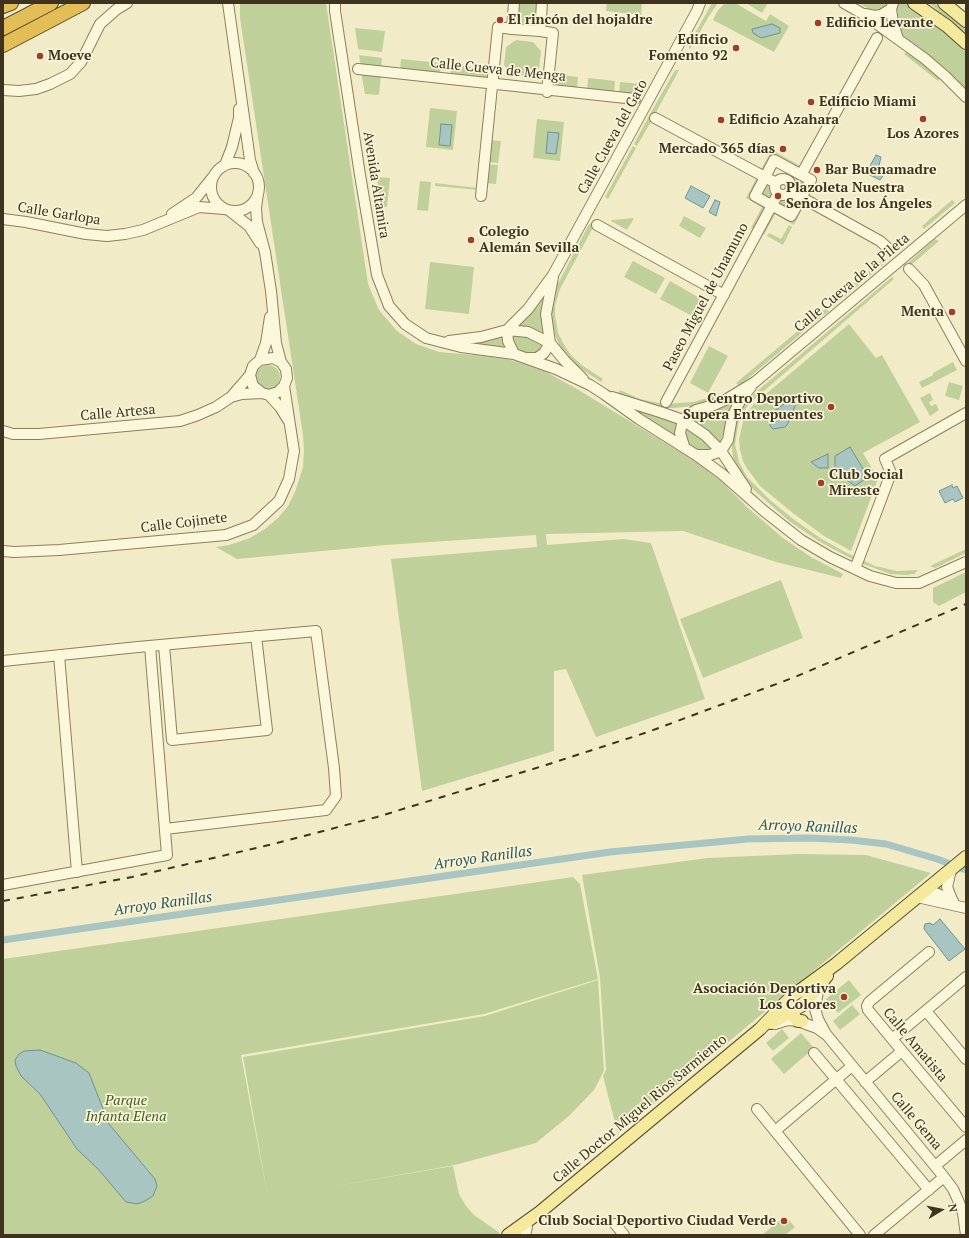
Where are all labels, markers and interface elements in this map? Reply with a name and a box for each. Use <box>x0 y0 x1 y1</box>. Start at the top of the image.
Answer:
place label: El rincón del hojaldre <box>508 12 653 28</box>
marker: El rincón del hojaldre <box>495 15 505 25</box>
place label: Edificio Levante <box>826 15 933 31</box>
marker: Edificio Levante <box>813 18 823 28</box>
place label: Edificio Fomento 92 <box>649 32 728 64</box>
marker: Edificio Fomento 92 <box>731 43 741 53</box>
place label: Moeve <box>48 48 91 64</box>
marker: Moeve <box>35 51 45 61</box>
street label: Calle Cueva de Menga <box>429 55 567 85</box>
street label: Calle Cueva del Gato <box>575 77 651 197</box>
place label: Edificio Miami <box>819 94 916 110</box>
marker: Edificio Miami <box>806 97 816 107</box>
place label: Edificio Azahara <box>729 112 839 128</box>
marker: Los Azores <box>918 114 928 124</box>
marker: Edificio Azahara <box>716 115 726 125</box>
place label: Los Azores <box>887 126 959 142</box>
street label: Avenida Altamira <box>359 130 393 240</box>
place label: Mercado 365 días <box>659 141 775 157</box>
marker: Mercado 365 días <box>778 144 788 154</box>
place label: Bar Buenamadre <box>825 162 936 178</box>
marker: Bar Buenamadre <box>812 165 822 175</box>
place label: Plazoleta Nuestra Señora de los Ángeles <box>786 180 932 212</box>
marker: Plazoleta Nuestra Señora de los Ángeles <box>773 191 783 201</box>
street label: Calle Garlopa <box>16 199 102 229</box>
street label: Paseo Miguel de Unamuno <box>660 220 752 374</box>
place label: Colegio Alemán Sevilla <box>479 224 579 256</box>
street label: Calle Cueva de la Pileta <box>791 230 913 336</box>
marker: Colegio Alemán Sevilla <box>466 235 476 245</box>
place label: Menta <box>901 304 944 320</box>
marker: Menta <box>947 307 957 317</box>
place label: Centro Deportivo Supera Entrepuentes <box>683 391 823 424</box>
street label: Calle Artesa <box>80 401 156 425</box>
marker: Centro Deportivo Supera Entrepuentes <box>826 402 836 412</box>
place label: Club Social Mireste <box>829 467 903 500</box>
marker: Club Social Mireste <box>816 478 826 488</box>
street label: Calle Cojinete <box>140 509 228 537</box>
water label: Arroyo Ranillas <box>758 816 858 838</box>
water label: Arroyo Ranillas <box>433 842 533 874</box>
water label: Arroyo Ranillas <box>113 888 213 920</box>
place label: Asociación Deportiva Los Colores <box>693 981 836 1014</box>
marker: Asociación Deportiva Los Colores <box>839 992 849 1002</box>
street label: Calle Amatista <box>879 1005 951 1085</box>
street label: Calle Doctor Miguel Rios Sarmiento <box>550 1031 730 1187</box>
street label: Calle Gema <box>887 1088 945 1154</box>
park label: Parque Infanta Elena <box>86 1093 166 1126</box>
north arrow <box>921 1190 961 1230</box>
text: N <box>945 1203 960 1213</box>
place label: Club Social Deportivo Ciudad Verde <box>538 1213 776 1229</box>
marker: Club Social Deportivo Ciudad Verde <box>779 1216 789 1226</box>

